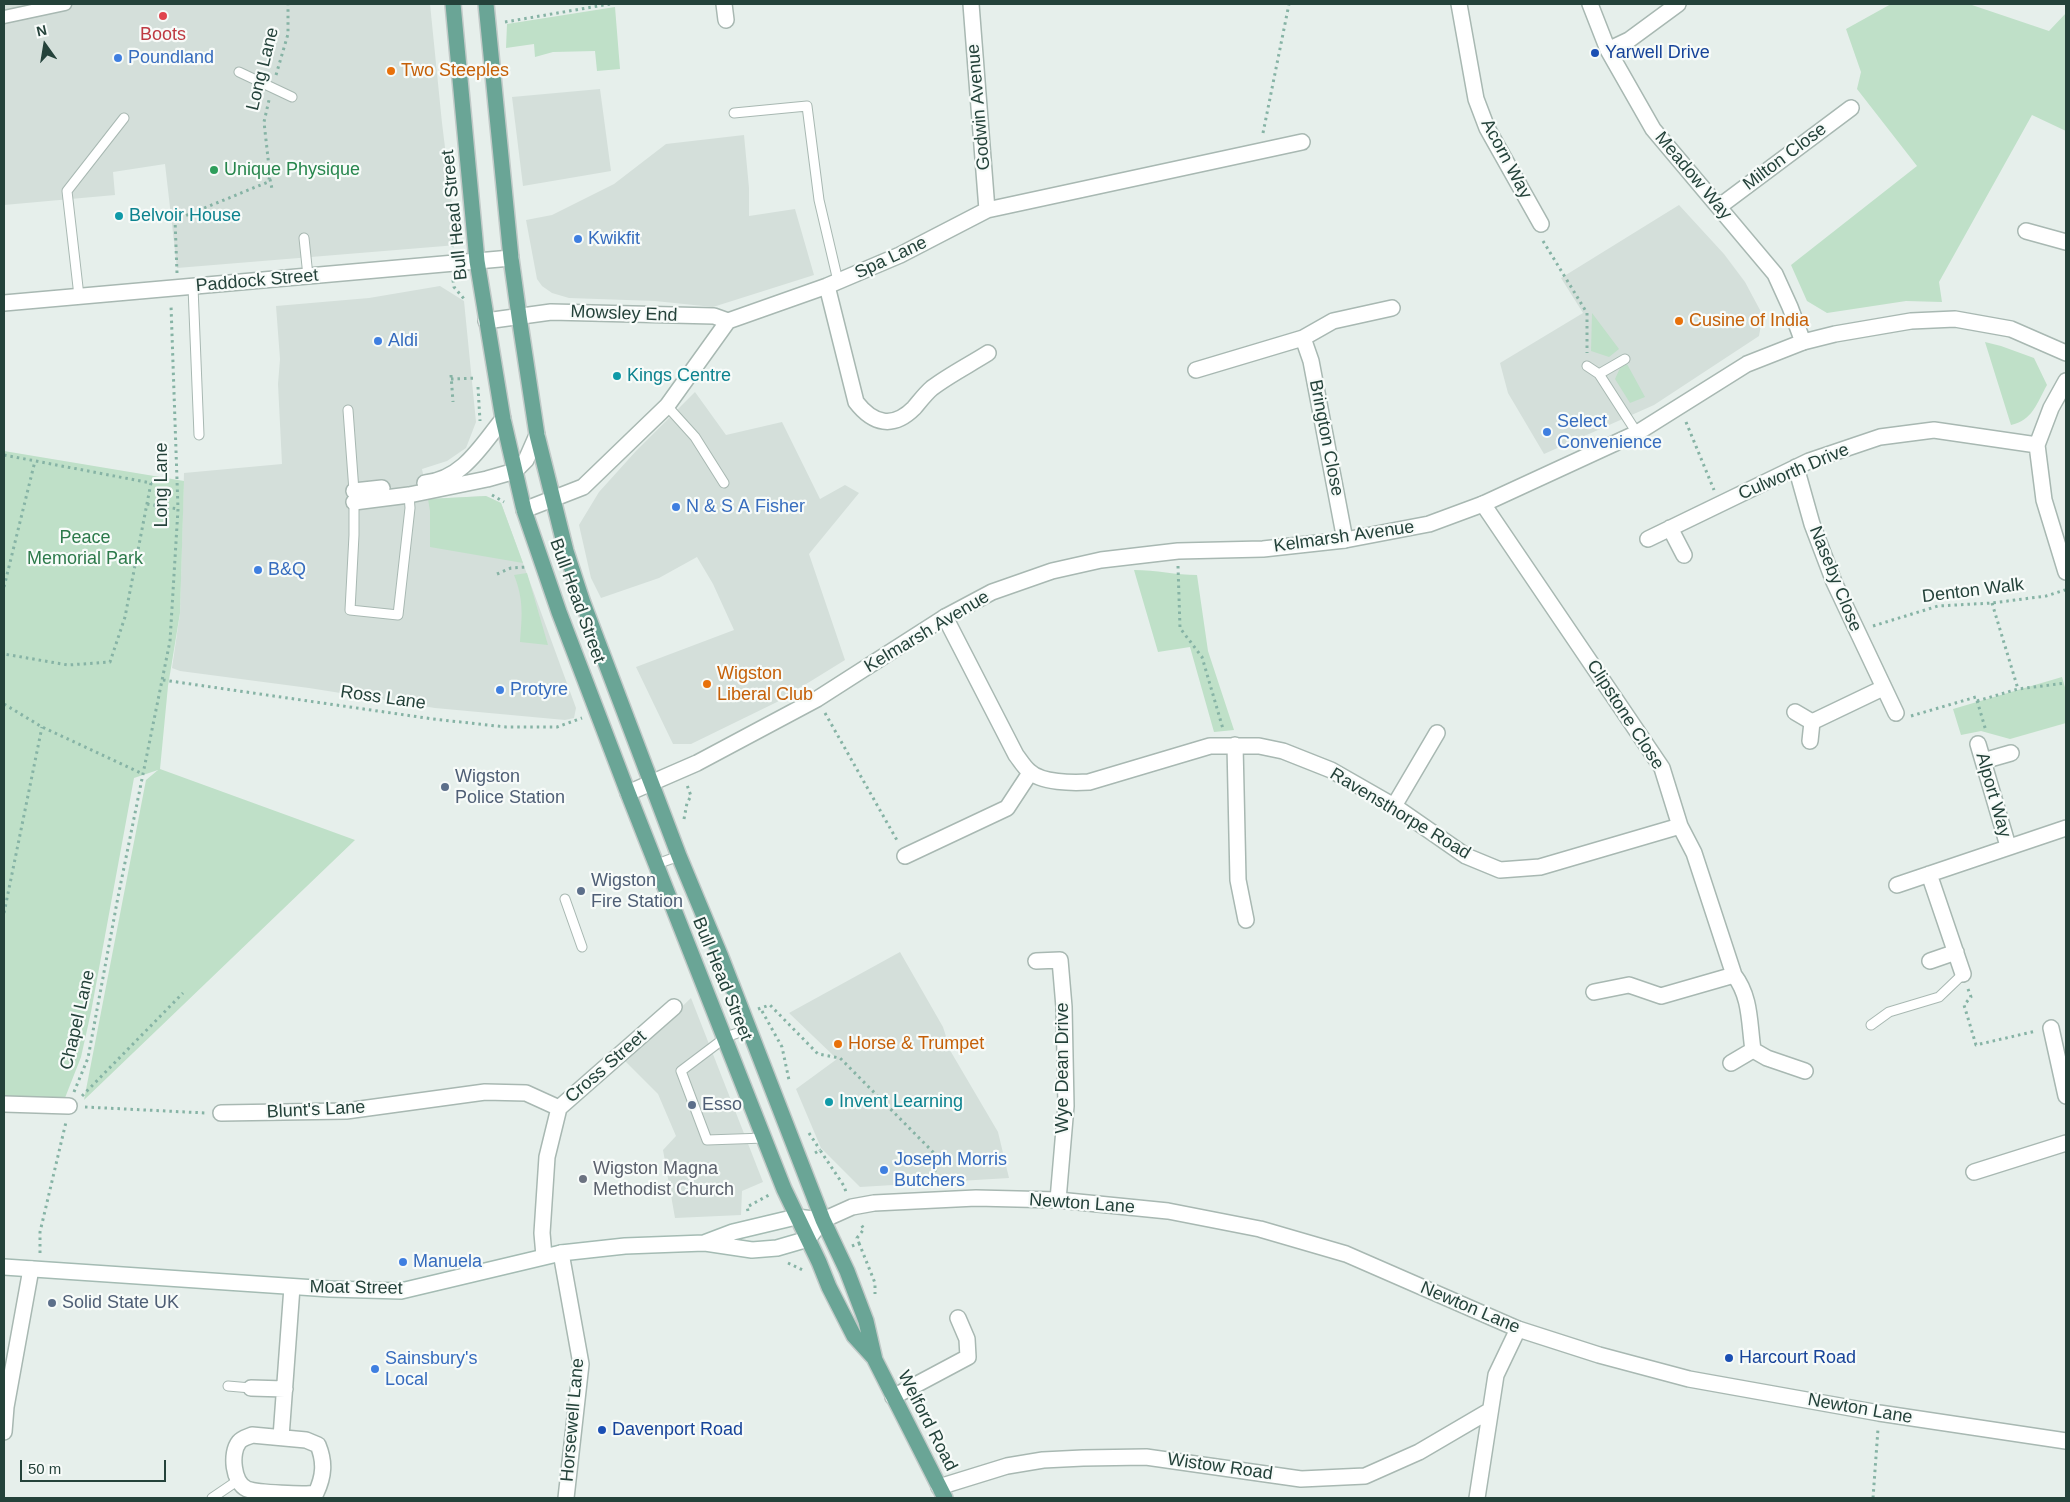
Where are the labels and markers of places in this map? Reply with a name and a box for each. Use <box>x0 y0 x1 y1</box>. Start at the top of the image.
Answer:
marker: Boots <box>157 10 169 22</box>
place label: Boots <box>140 24 186 46</box>
place label: Yarwell Drive <box>1605 42 1710 64</box>
place label: Poundland <box>128 47 214 69</box>
marker: Yarwell Drive <box>1589 47 1601 59</box>
marker: Poundland <box>112 52 124 64</box>
place label: Two Steeples <box>401 60 509 82</box>
marker: Two Steeples <box>385 65 397 77</box>
place label: Unique Physique <box>224 159 360 181</box>
marker: Unique Physique <box>208 164 220 176</box>
place label: Belvoir House <box>129 205 241 227</box>
marker: Belvoir House <box>113 210 125 222</box>
place label: Kwikfit <box>588 228 640 250</box>
marker: Kwikfit <box>572 233 584 245</box>
place label: Cusine of India <box>1689 310 1809 332</box>
marker: Cusine of India <box>1673 315 1685 327</box>
place label: Aldi <box>388 330 418 352</box>
marker: Aldi <box>372 335 384 347</box>
place label: Kings Centre <box>627 365 731 387</box>
marker: Kings Centre <box>611 370 623 382</box>
place label: Select Convenience <box>1557 411 1662 454</box>
marker: Select Convenience <box>1541 426 1553 438</box>
place label: N & S A Fisher <box>686 496 805 518</box>
marker: N & S A Fisher <box>670 501 682 513</box>
place label: B&Q <box>268 559 306 581</box>
marker: B&Q <box>252 564 264 576</box>
place label: Wigston Liberal Club <box>717 663 813 706</box>
marker: Wigston Liberal Club <box>701 678 713 690</box>
place label: Protyre <box>510 679 568 701</box>
marker: Protyre <box>494 684 506 696</box>
place label: Wigston Police Station <box>455 766 565 809</box>
marker: Wigston Police Station <box>439 781 451 793</box>
place label: Wigston Fire Station <box>591 870 683 912</box>
marker: Wigston Fire Station <box>575 885 587 897</box>
place label: Horse & Trumpet <box>848 1033 984 1055</box>
marker: Horse & Trumpet <box>832 1038 844 1050</box>
place label: Invent Learning <box>839 1091 963 1113</box>
place label: Esso <box>702 1094 742 1116</box>
marker: Invent Learning <box>823 1096 835 1108</box>
marker: Esso <box>686 1099 698 1111</box>
place label: Joseph Morris Butchers <box>894 1149 1007 1192</box>
place label: Wigston Magna Methodist Church <box>593 1158 734 1200</box>
marker: Joseph Morris Butchers <box>878 1164 890 1176</box>
marker: Wigston Magna Methodist Church <box>577 1173 589 1185</box>
place label: Manuela <box>413 1251 482 1273</box>
marker: Manuela <box>397 1256 409 1268</box>
place label: Solid State UK <box>62 1292 179 1314</box>
marker: Solid State UK <box>46 1297 58 1309</box>
place label: Harcourt Road <box>1739 1347 1856 1369</box>
place label: Sainsbury's Local <box>385 1348 477 1390</box>
marker: Harcourt Road <box>1723 1352 1735 1364</box>
marker: Sainsbury's Local <box>369 1363 381 1375</box>
place label: Davenport Road <box>612 1419 743 1441</box>
marker: Davenport Road <box>596 1424 608 1436</box>

